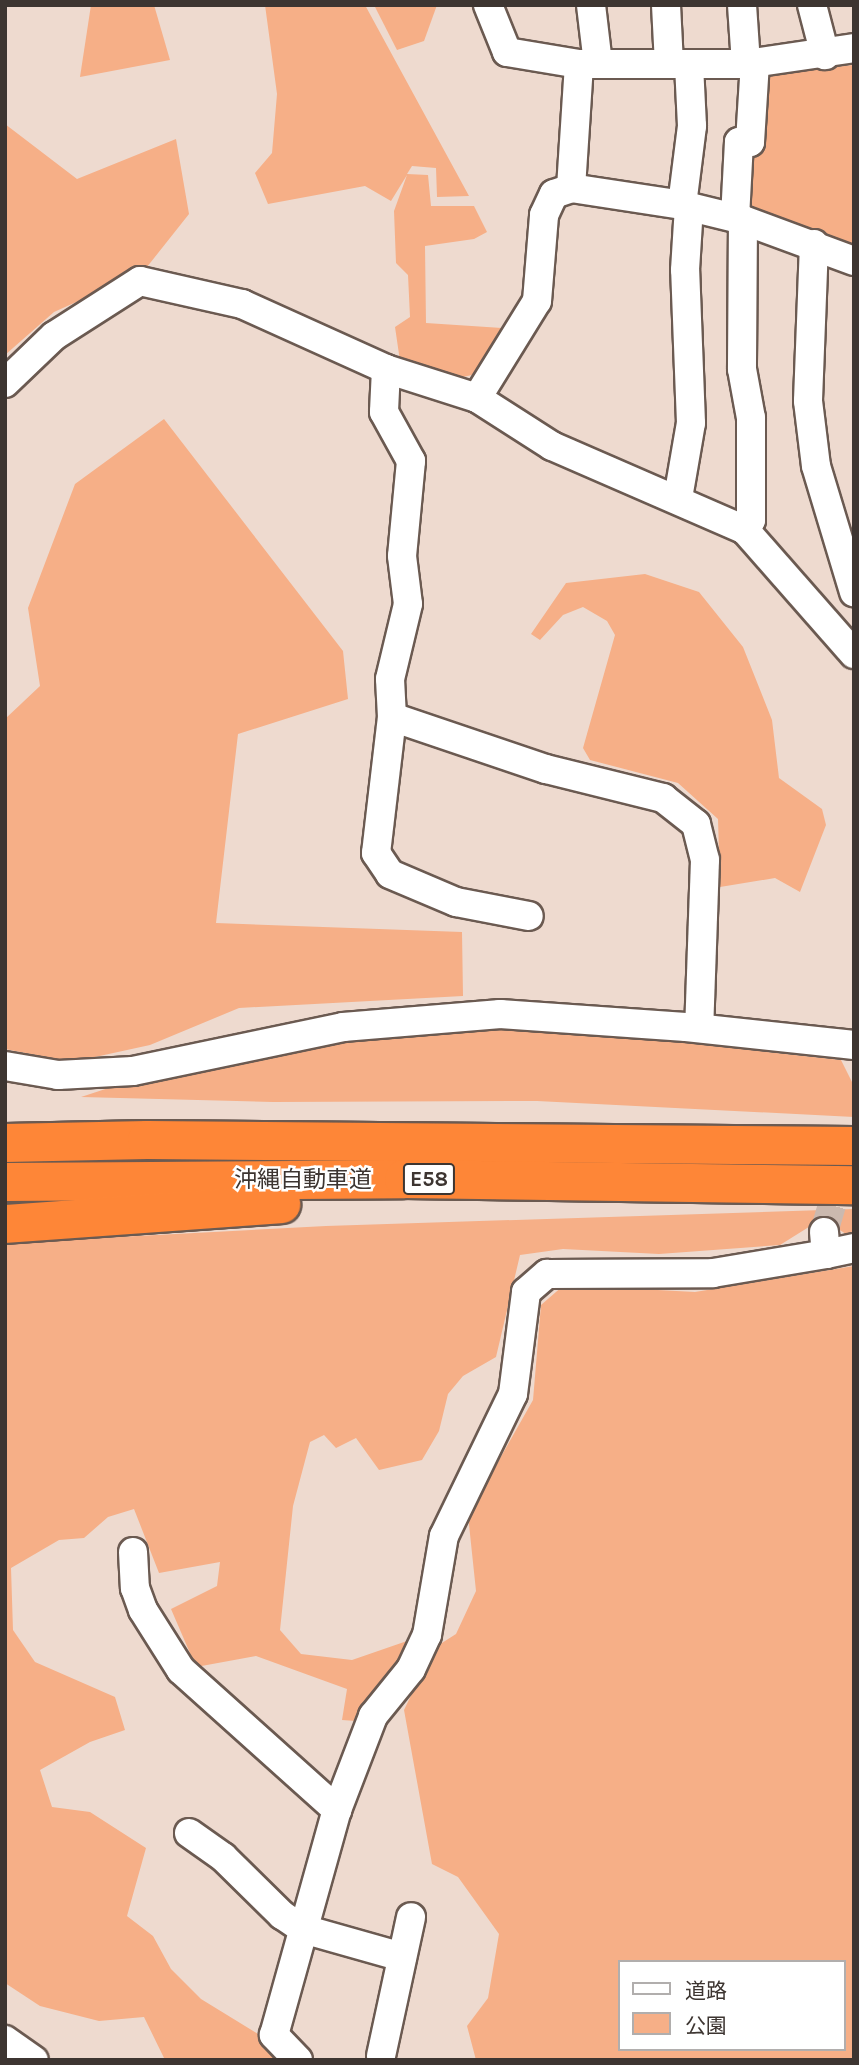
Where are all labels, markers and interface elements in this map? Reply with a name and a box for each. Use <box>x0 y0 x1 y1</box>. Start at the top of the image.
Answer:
road number: E58 <box>403 1162 455 1196</box>
street label: 沖縄自動車道 <box>234 1166 372 1194</box>
legend <box>618 1960 845 2051</box>
text: 道路 <box>685 1979 727 2003</box>
text: 公園 <box>685 2014 727 2038</box>

